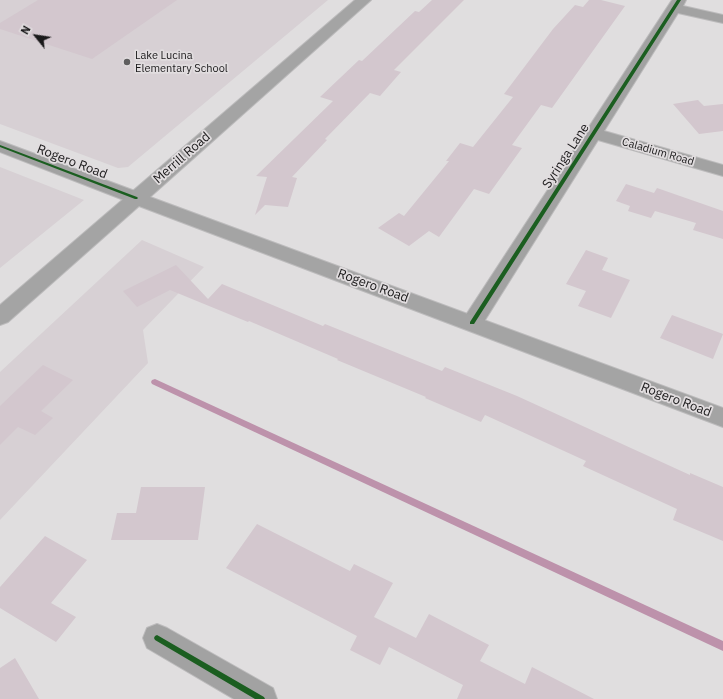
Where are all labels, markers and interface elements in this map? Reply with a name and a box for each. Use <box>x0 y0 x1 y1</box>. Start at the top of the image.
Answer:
north arrow <box>16 16 56 56</box>
text: N <box>18 23 34 37</box>
place label: Lake Lucina Elementary School <box>135 49 228 75</box>
marker: Lake Lucina Elementary School <box>122 57 132 67</box>
street label: Syringa Lane <box>539 121 593 191</box>
street label: Merrill Road <box>150 129 214 187</box>
street label: Caladium Road <box>620 135 696 169</box>
street label: Rogero Road <box>35 141 109 183</box>
street label: Rogero Road <box>335 266 411 306</box>
street label: Rogero Road <box>639 379 713 421</box>

